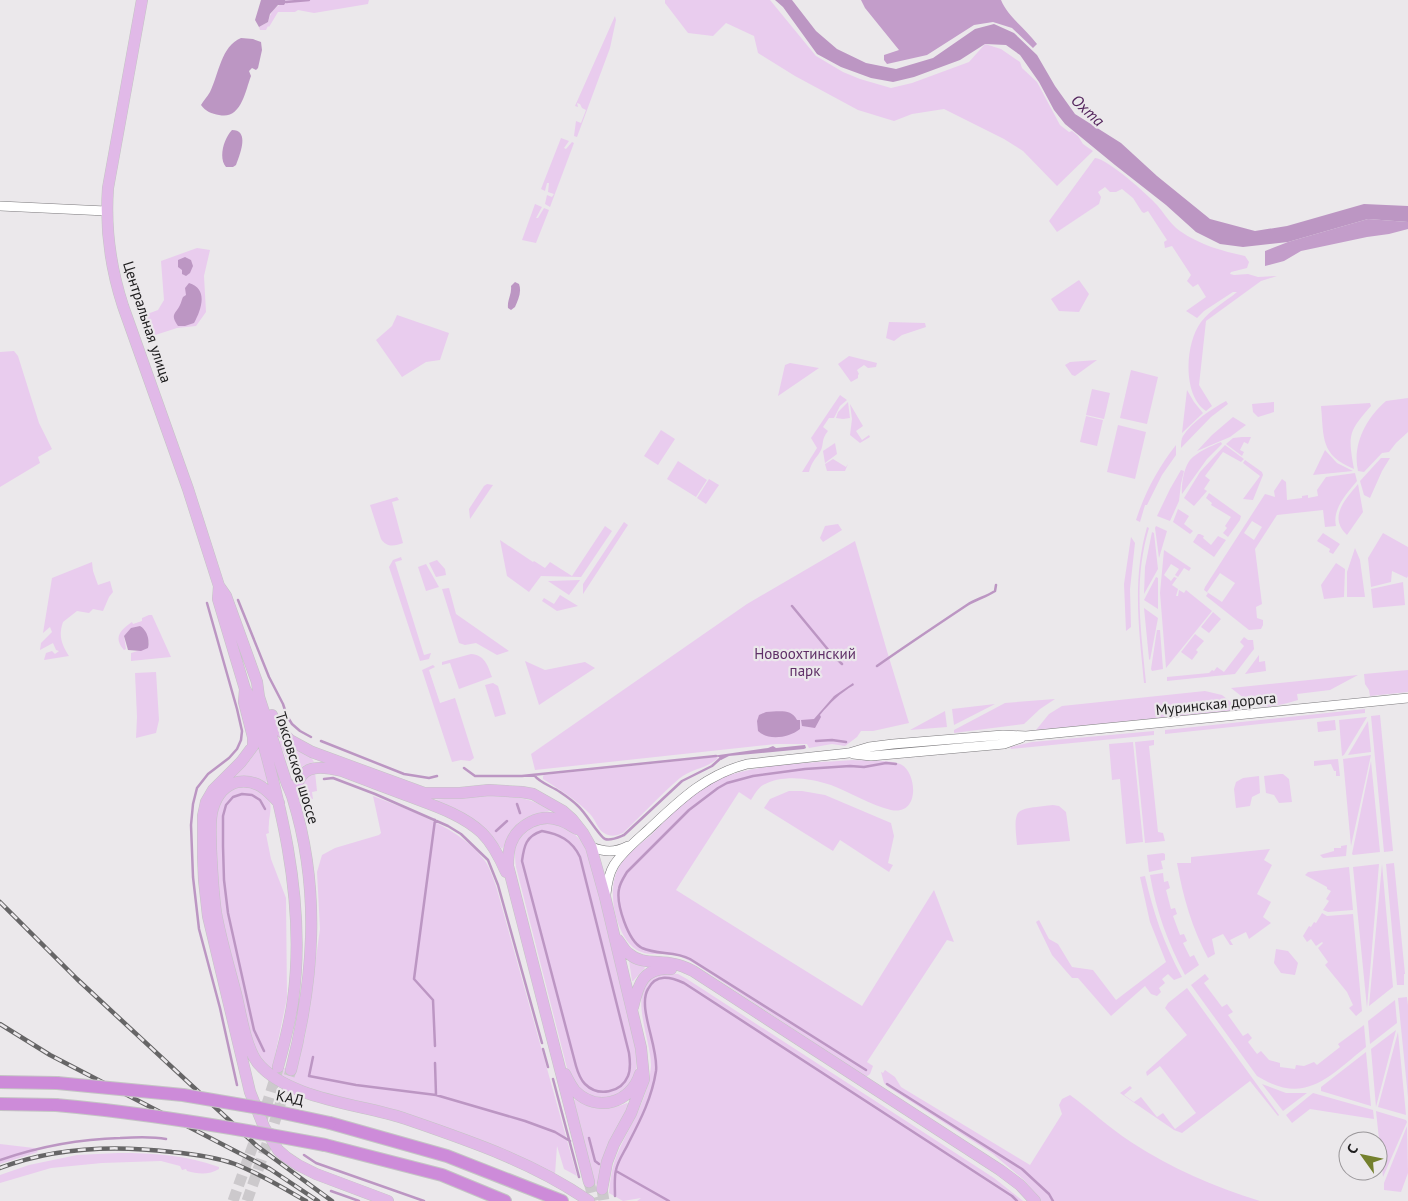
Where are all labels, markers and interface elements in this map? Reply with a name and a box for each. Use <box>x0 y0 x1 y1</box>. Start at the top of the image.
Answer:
water label: Охта <box>1067 90 1109 130</box>
street label: Центральная улица <box>119 259 176 385</box>
park label: Новоохтинский парк <box>754 644 856 680</box>
street label: Муринская дорога <box>1155 688 1277 719</box>
street label: Токсовское шоссе <box>271 709 324 826</box>
street label: КАД <box>274 1085 306 1110</box>
north arrow <box>1338 1131 1388 1181</box>
text: С <box>1342 1141 1362 1157</box>

